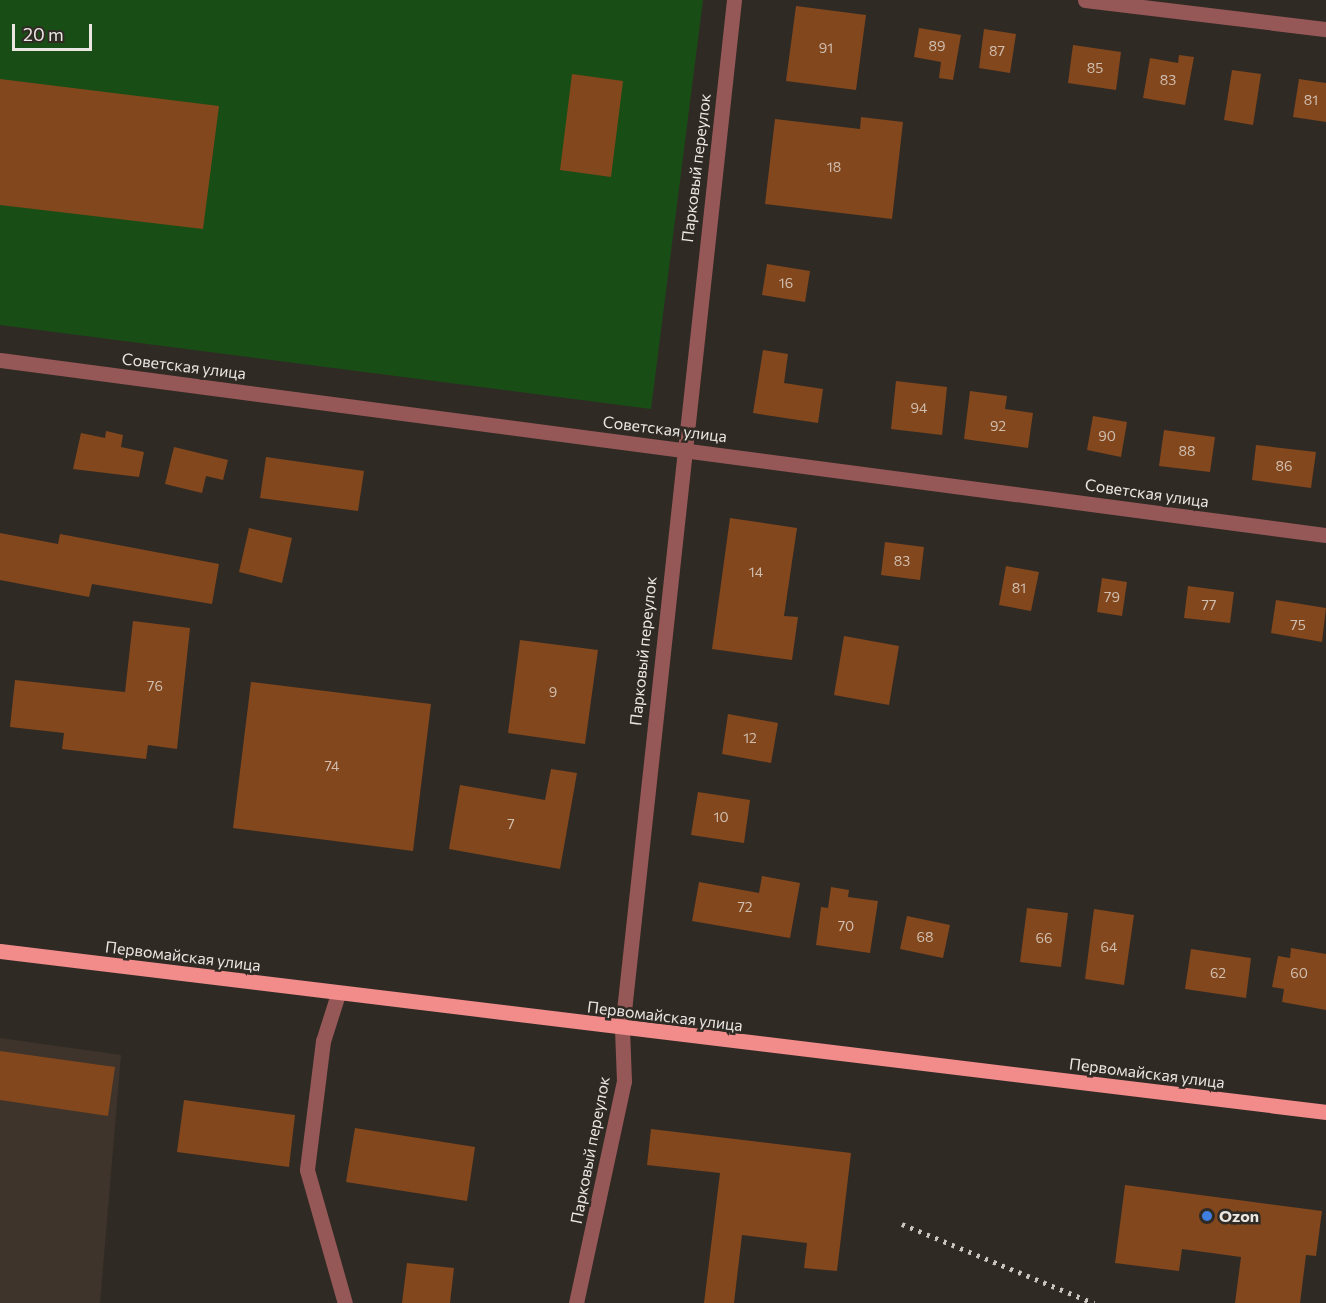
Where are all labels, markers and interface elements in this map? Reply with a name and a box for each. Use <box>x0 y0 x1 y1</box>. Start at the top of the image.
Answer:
scale bar <box>15 12 94 50</box>
text: 20 m <box>23 23 64 45</box>
house number: 89 <box>929 38 945 54</box>
house number: 91 <box>819 40 833 56</box>
house number: 87 <box>989 43 1005 59</box>
house number: 85 <box>1087 60 1103 76</box>
house number: 83 <box>1160 72 1176 88</box>
street label: Парковый переулок <box>677 92 715 244</box>
house number: 81 <box>1304 92 1318 108</box>
house number: 18 <box>827 159 841 175</box>
house number: 16 <box>779 275 793 291</box>
street label: Советская улица <box>121 349 247 383</box>
house number: 94 <box>911 400 927 416</box>
street label: Советская улица <box>602 412 728 446</box>
house number: 92 <box>990 418 1006 434</box>
house number: 90 <box>1098 428 1116 444</box>
house number: 88 <box>1179 443 1195 459</box>
house number: 86 <box>1276 458 1292 474</box>
street label: Советская улица <box>1084 475 1210 511</box>
house number: 83 <box>894 553 910 569</box>
house number: 14 <box>749 564 763 580</box>
street label: Парковый переулок <box>626 575 660 727</box>
house number: 81 <box>1012 580 1026 596</box>
house number: 79 <box>1104 589 1120 605</box>
house number: 77 <box>1202 597 1216 613</box>
house number: 75 <box>1290 617 1306 633</box>
house number: 76 <box>147 678 163 694</box>
house number: 9 <box>549 684 557 700</box>
house number: 12 <box>743 730 757 746</box>
house number: 74 <box>325 758 339 774</box>
house number: 10 <box>713 809 729 825</box>
house number: 7 <box>507 816 515 832</box>
house number: 72 <box>737 899 753 915</box>
house number: 70 <box>838 918 854 934</box>
house number: 68 <box>917 929 933 945</box>
house number: 66 <box>1036 930 1052 946</box>
street label: Первомайская улица <box>104 937 262 975</box>
house number: 64 <box>1101 939 1117 955</box>
house number: 62 <box>1210 965 1226 981</box>
house number: 60 <box>1290 965 1308 981</box>
street label: Первомайская улица <box>586 997 744 1035</box>
street label: Первомайская улица <box>1068 1054 1226 1092</box>
street label: Парковый переулок <box>566 1075 614 1225</box>
place label: Ozon <box>1219 1206 1259 1226</box>
marker: Ozon <box>1200 1209 1214 1223</box>

